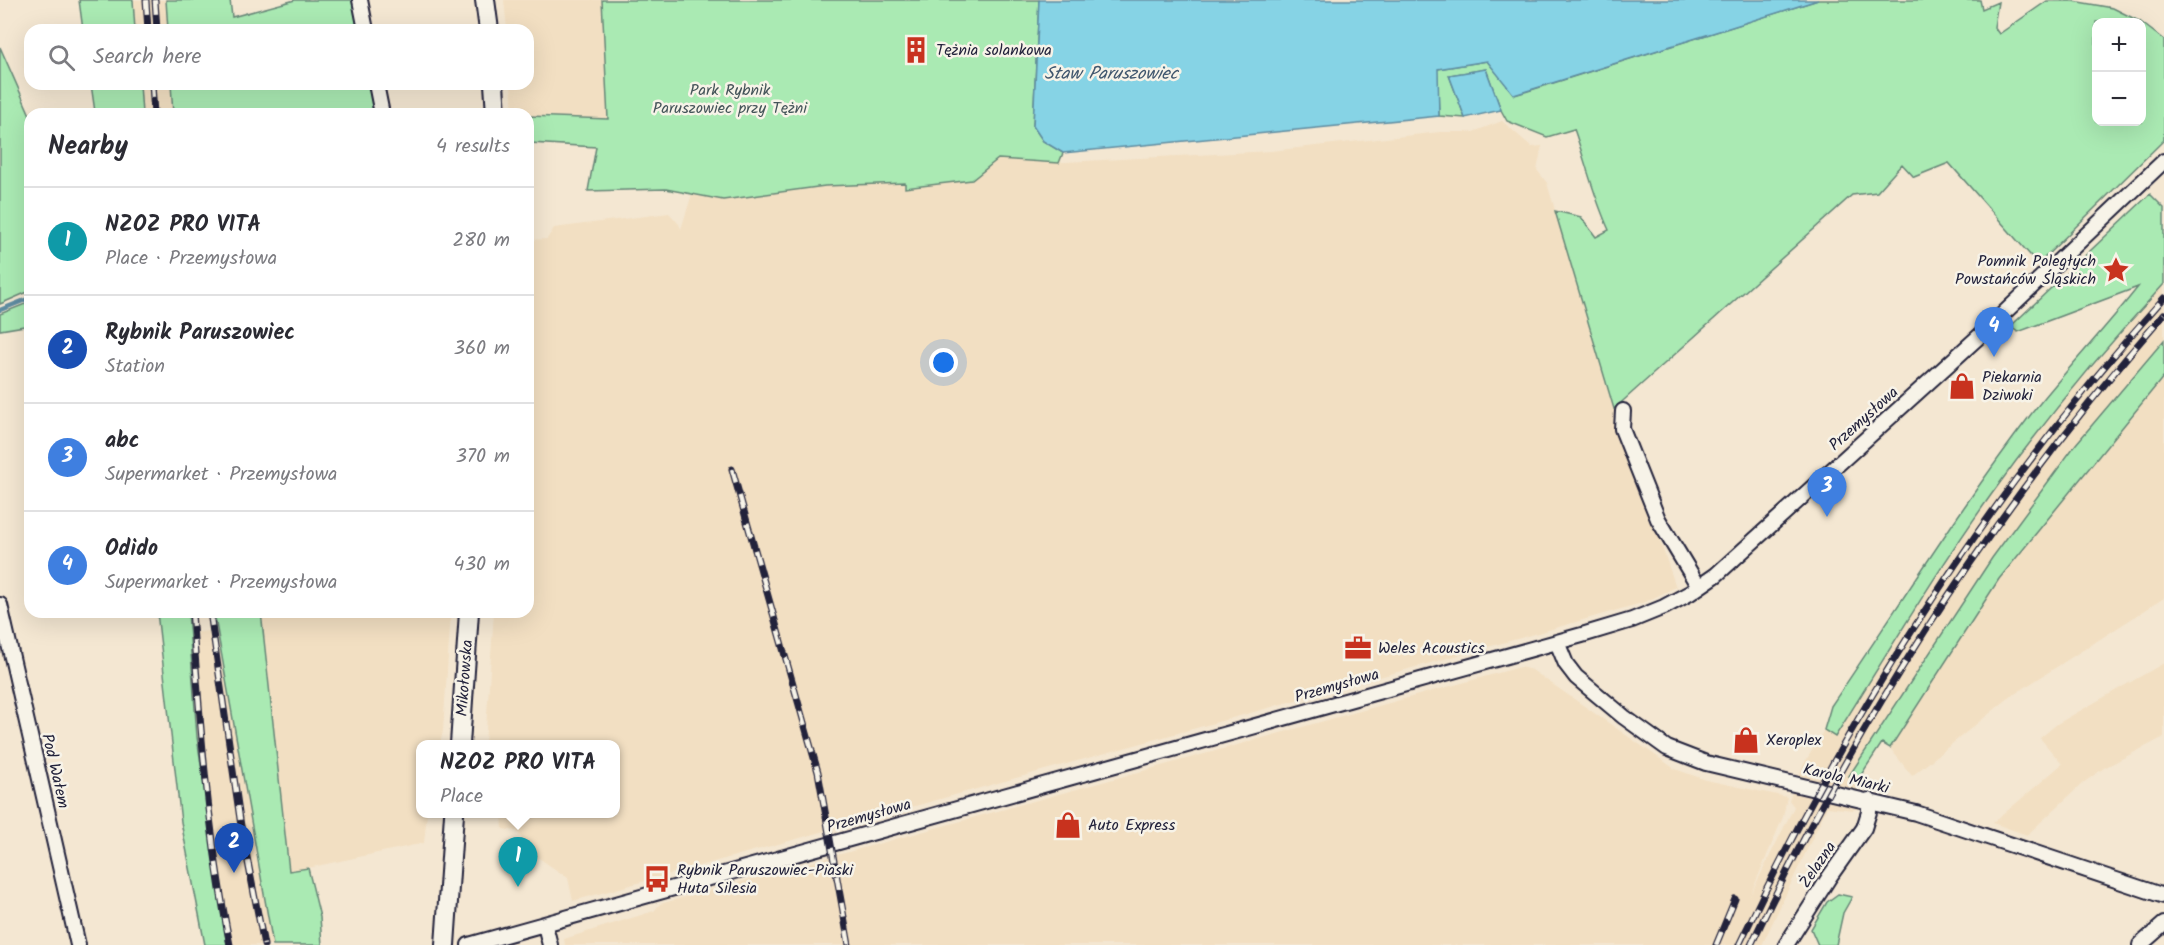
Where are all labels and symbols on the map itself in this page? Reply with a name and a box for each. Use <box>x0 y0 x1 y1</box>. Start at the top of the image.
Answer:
building icon: Tężnia solankowa <box>901 35 931 65</box>
place label: Tężnia solankowa <box>936 38 1052 63</box>
water label: Staw Paruszowiec <box>1044 60 1180 89</box>
park label: Park Rybnik Paruszowiec przy Tężni <box>653 78 808 121</box>
place label: Pomnik Poległych Powstańców Śląskich <box>1955 249 2096 292</box>
place icon: Pomnik Poległych Powstańców Śląskich <box>2101 255 2131 285</box>
pin: 4 <box>1974 308 2014 357</box>
your location <box>929 348 958 377</box>
place label: Piekarnia Dziwoki <box>1982 365 2042 408</box>
shop icon: Piekarnia Dziwoki <box>1947 371 1977 401</box>
street label: Przemysłowa <box>1823 381 1905 457</box>
pin: 3 <box>1808 468 1846 517</box>
office icon: Weles Acoustics <box>1343 633 1373 663</box>
place label: Weles Acoustics <box>1378 636 1485 661</box>
street label: Mikołowska <box>450 639 480 717</box>
street label: Przemysłowa <box>1292 662 1382 710</box>
shop icon: Xeroplex <box>1731 725 1761 755</box>
place label: Xeroplex <box>1766 728 1822 753</box>
street label: Pod Wałem <box>34 731 76 811</box>
street label: Karola Miarki <box>1800 757 1893 801</box>
street label: Przemysłowa <box>824 792 914 840</box>
shop icon: Auto Express <box>1053 810 1083 840</box>
place label: Auto Express <box>1088 813 1175 838</box>
pin: 2 <box>214 824 254 873</box>
street label: Żelazna <box>1793 837 1843 893</box>
pin: 1 <box>498 838 538 887</box>
place label: Rybnik Paruszowiec-Piaski Huta Silesia <box>677 858 854 901</box>
bus stop icon: Rybnik Paruszowiec-Piaski Huta Silesia <box>642 864 672 894</box>

